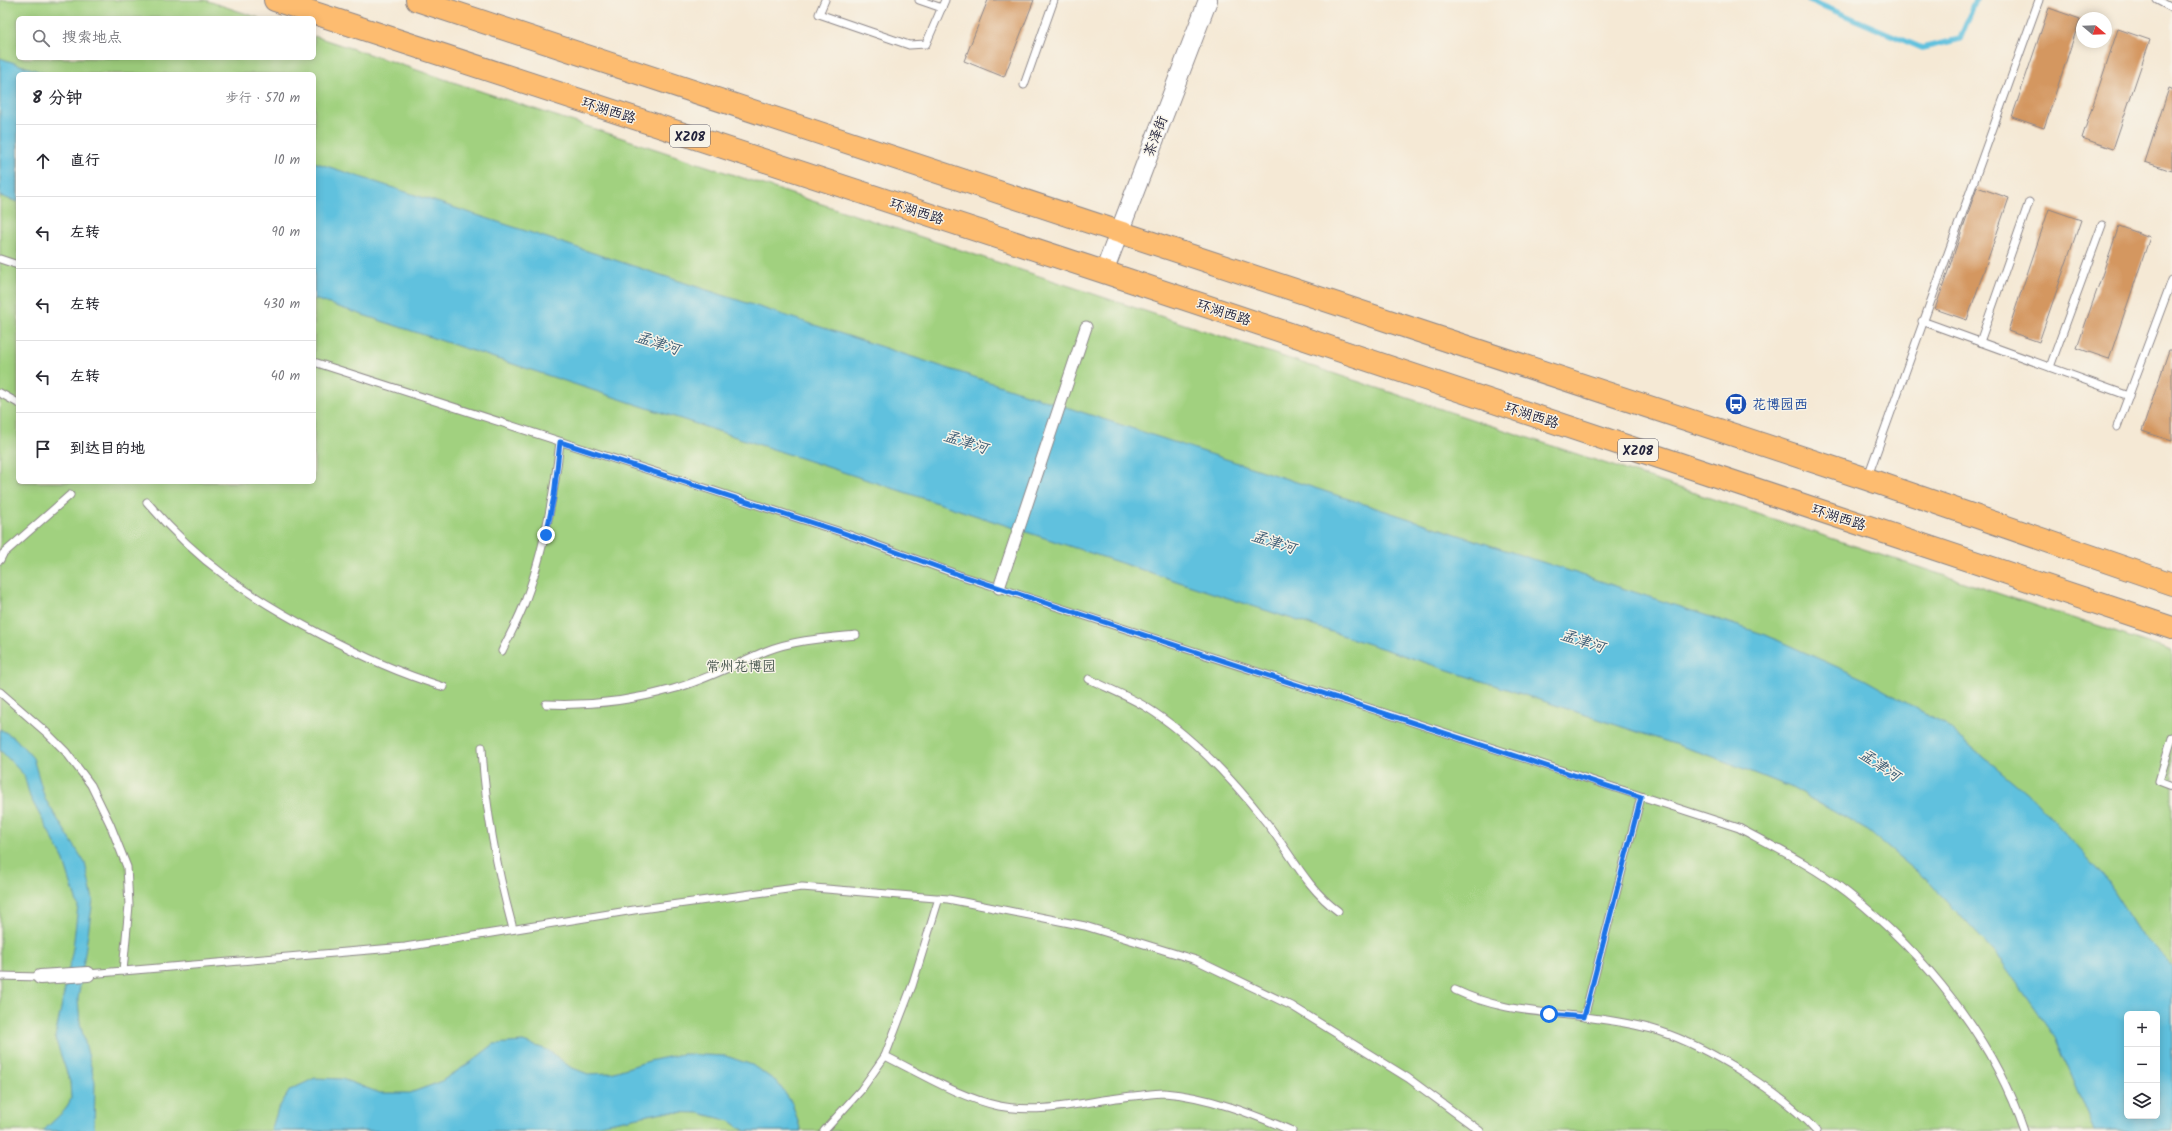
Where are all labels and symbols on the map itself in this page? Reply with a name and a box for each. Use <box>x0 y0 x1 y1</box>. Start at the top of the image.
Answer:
north arrow <box>2076 12 2112 48</box>
street label: 环湖西路 <box>579 92 639 130</box>
street label: 茶泽街 <box>1138 113 1174 160</box>
road number: XZ08 <box>670 125 710 147</box>
street label: 环湖西路 <box>887 193 947 231</box>
street label: 环湖西路 <box>1194 294 1254 332</box>
water label: 孟津河 <box>633 326 686 363</box>
bus stop icon: 花博园西 <box>1723 391 1749 417</box>
place label: 花博园西 <box>1752 394 1808 416</box>
street label: 环湖西路 <box>1502 397 1562 435</box>
water label: 孟津河 <box>941 425 994 462</box>
road number: XZ08 <box>1618 439 1658 461</box>
street label: 环湖西路 <box>1809 499 1869 537</box>
water label: 孟津河 <box>1249 525 1302 562</box>
route end <box>537 526 555 544</box>
water label: 孟津河 <box>1558 624 1611 661</box>
park label: 常州花博园 <box>706 656 776 678</box>
water label: 孟津河 <box>1854 743 1907 790</box>
route start <box>1540 1005 1558 1023</box>

